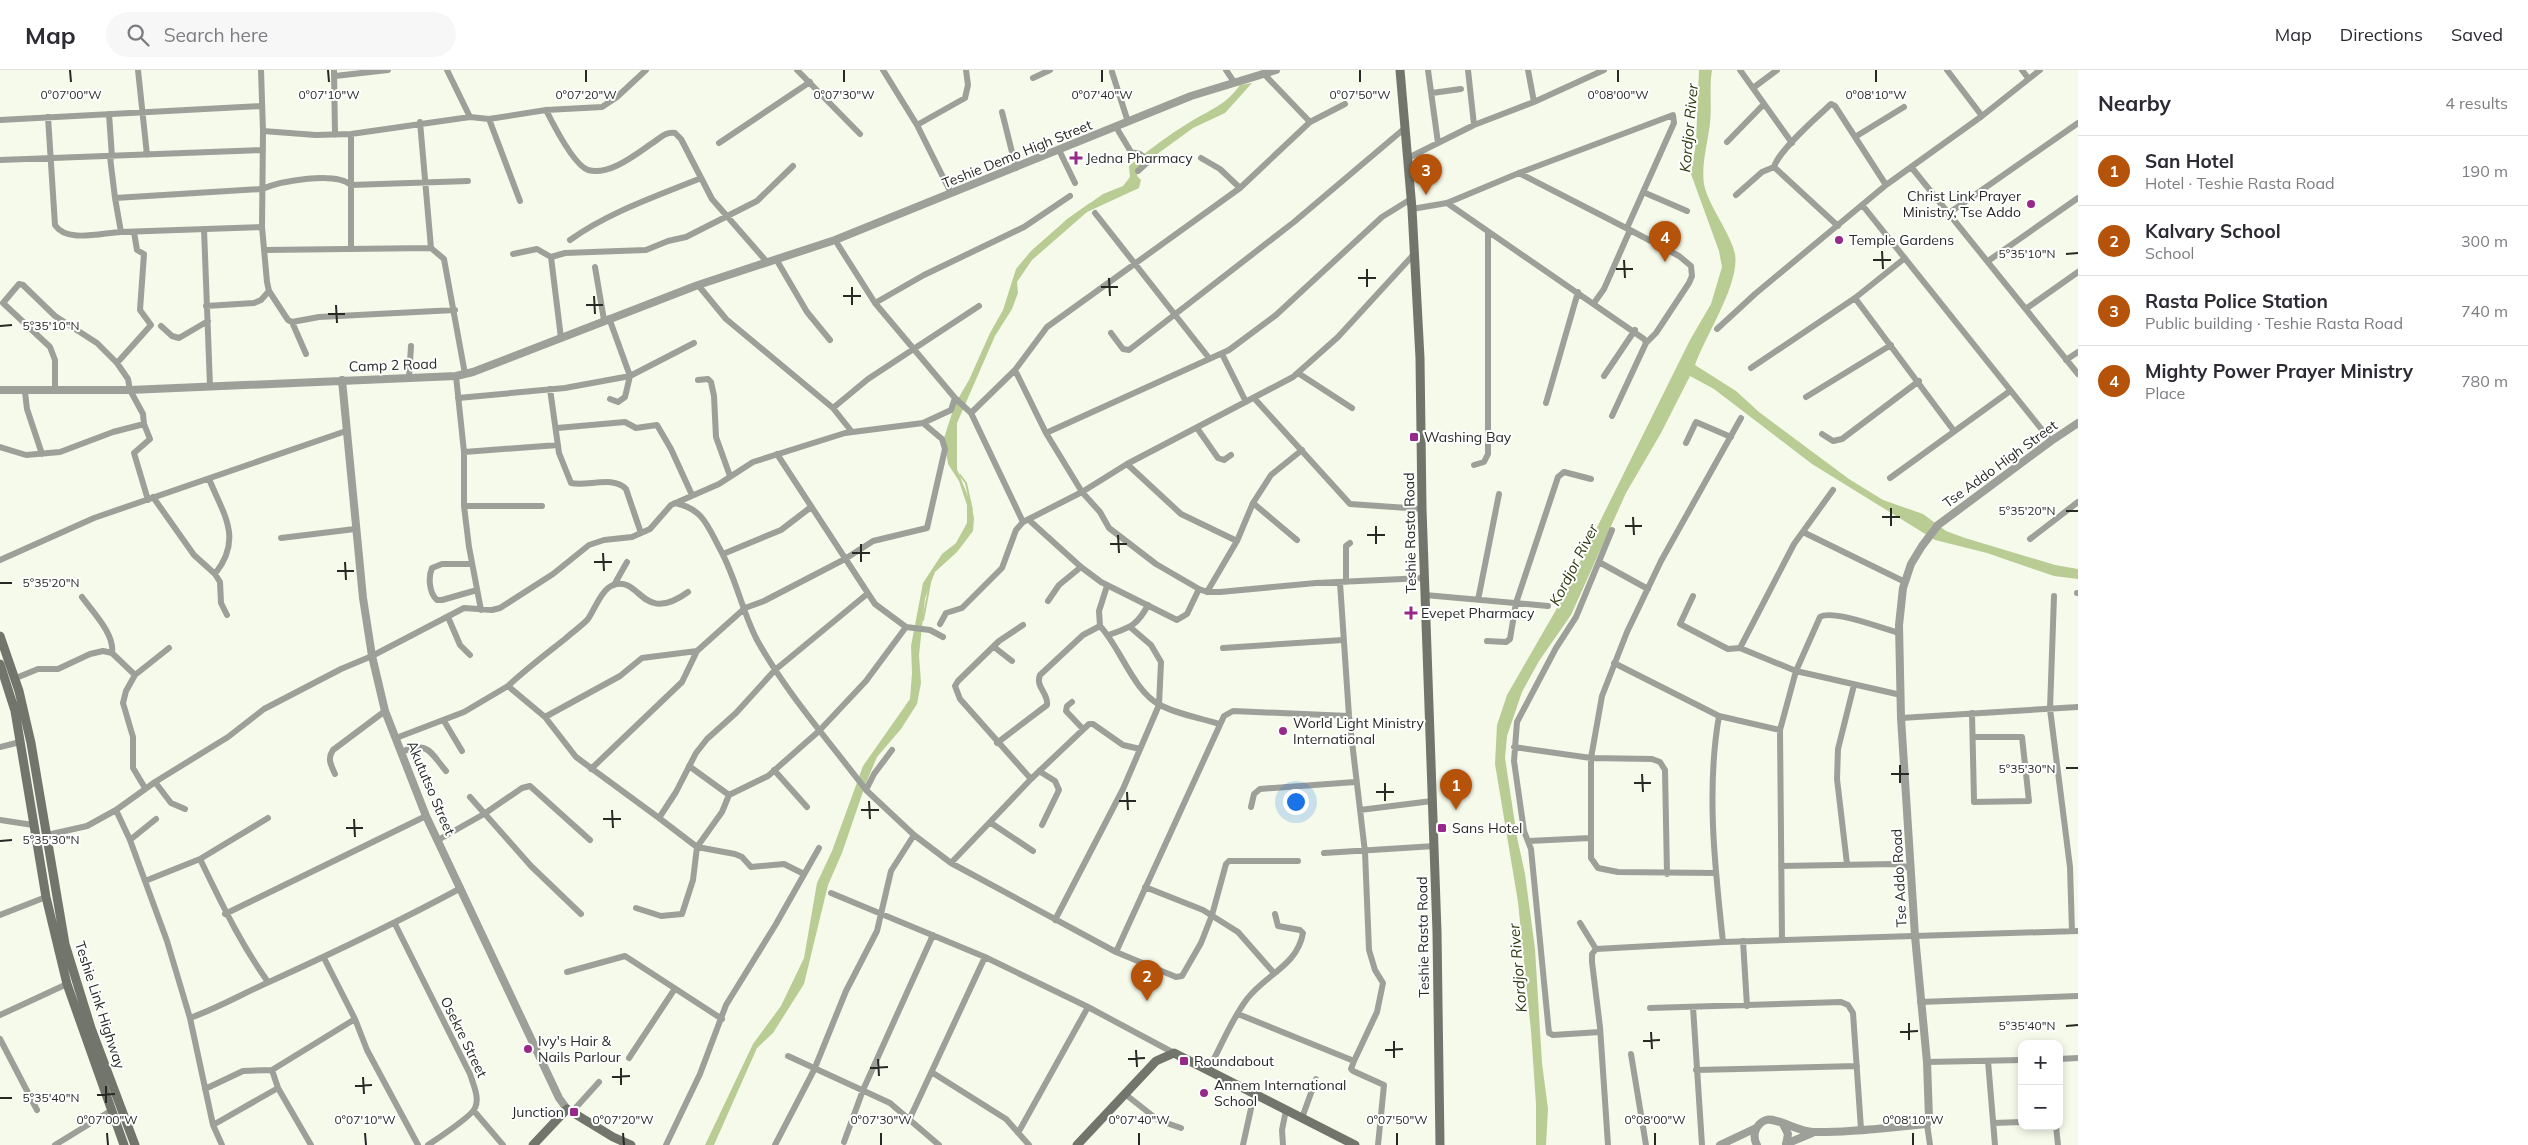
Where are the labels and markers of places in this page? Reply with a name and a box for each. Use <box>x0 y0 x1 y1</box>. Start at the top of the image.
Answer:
place label: Jedna Pharmacy <box>1086 149 1193 167</box>
marker: Jedna Pharmacy <box>1070 152 1082 164</box>
pin: 3 <box>1410 154 1442 195</box>
place label: Christ Link Prayer Ministry, Tse Addo <box>1903 187 2022 221</box>
marker: Christ Link Prayer Ministry, Tse Addo <box>2025 198 2037 210</box>
pin: 4 <box>1649 221 1681 262</box>
place label: Temple Gardens <box>1849 231 1954 249</box>
marker: Temple Gardens <box>1833 234 1845 246</box>
place label: Washing Bay <box>1424 428 1512 446</box>
marker: Washing Bay <box>1408 431 1420 443</box>
place label: Evepet Pharmacy <box>1421 604 1535 622</box>
marker: Evepet Pharmacy <box>1405 607 1417 619</box>
place label: World Light Ministry International <box>1293 714 1425 748</box>
marker: World Light Ministry International <box>1277 725 1289 737</box>
pin: 1 <box>1440 769 1472 810</box>
place label: Sans Hotel <box>1452 819 1522 837</box>
marker: Sans Hotel <box>1436 822 1448 834</box>
pin: 2 <box>1131 960 1163 1001</box>
place label: Ivy's Hair & Nails Parlour <box>538 1032 622 1066</box>
marker: Ivy's Hair & Nails Parlour <box>522 1043 534 1055</box>
place label: Roundabout <box>1194 1052 1274 1070</box>
marker: Roundabout <box>1178 1055 1190 1067</box>
place label: Annem International School <box>1214 1076 1346 1110</box>
marker: Annem International School <box>1198 1087 1210 1099</box>
place label: Junction <box>512 1103 564 1121</box>
marker: Junction <box>568 1106 580 1118</box>

